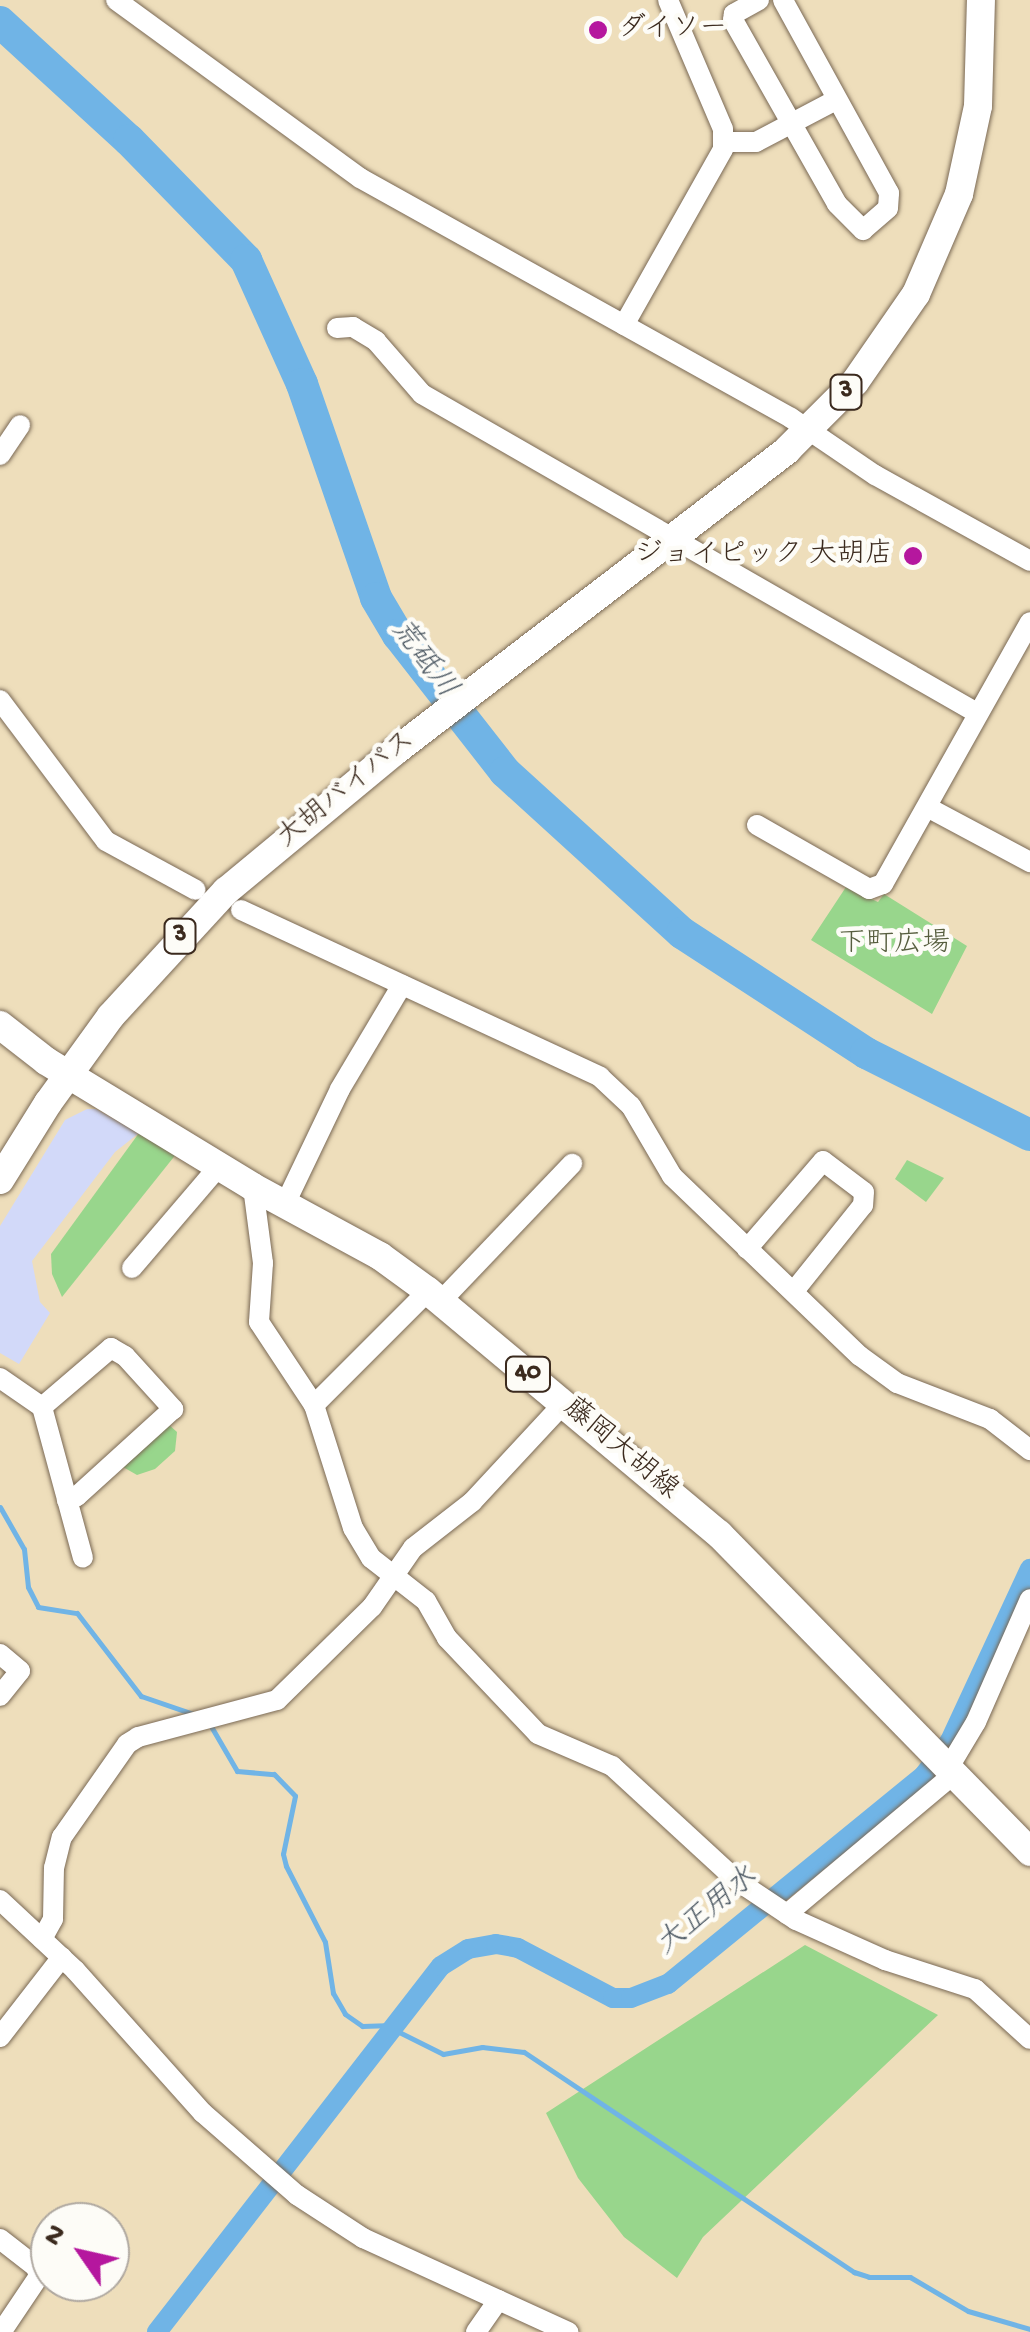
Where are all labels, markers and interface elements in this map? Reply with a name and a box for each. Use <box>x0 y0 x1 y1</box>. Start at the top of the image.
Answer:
place label: ダイソー <box>618 13 730 47</box>
marker: ダイソー <box>587 19 609 41</box>
road number: 3 <box>828 372 864 412</box>
place label: ジョイピック 大胡店 <box>634 539 893 573</box>
marker: ジョイピック 大胡店 <box>902 545 924 567</box>
water label: 荒砥川 <box>381 613 463 707</box>
street label: 大胡バイパス <box>271 724 423 856</box>
road number: 3 <box>162 916 198 956</box>
park label: 下町広場 <box>838 928 950 962</box>
road number: 40 <box>503 1354 553 1394</box>
street label: 藤岡大胡線 <box>556 1392 684 1508</box>
water label: 大正用水 <box>650 1861 766 1965</box>
north arrow <box>30 2202 130 2302</box>
text: N <box>38 2219 75 2253</box>

